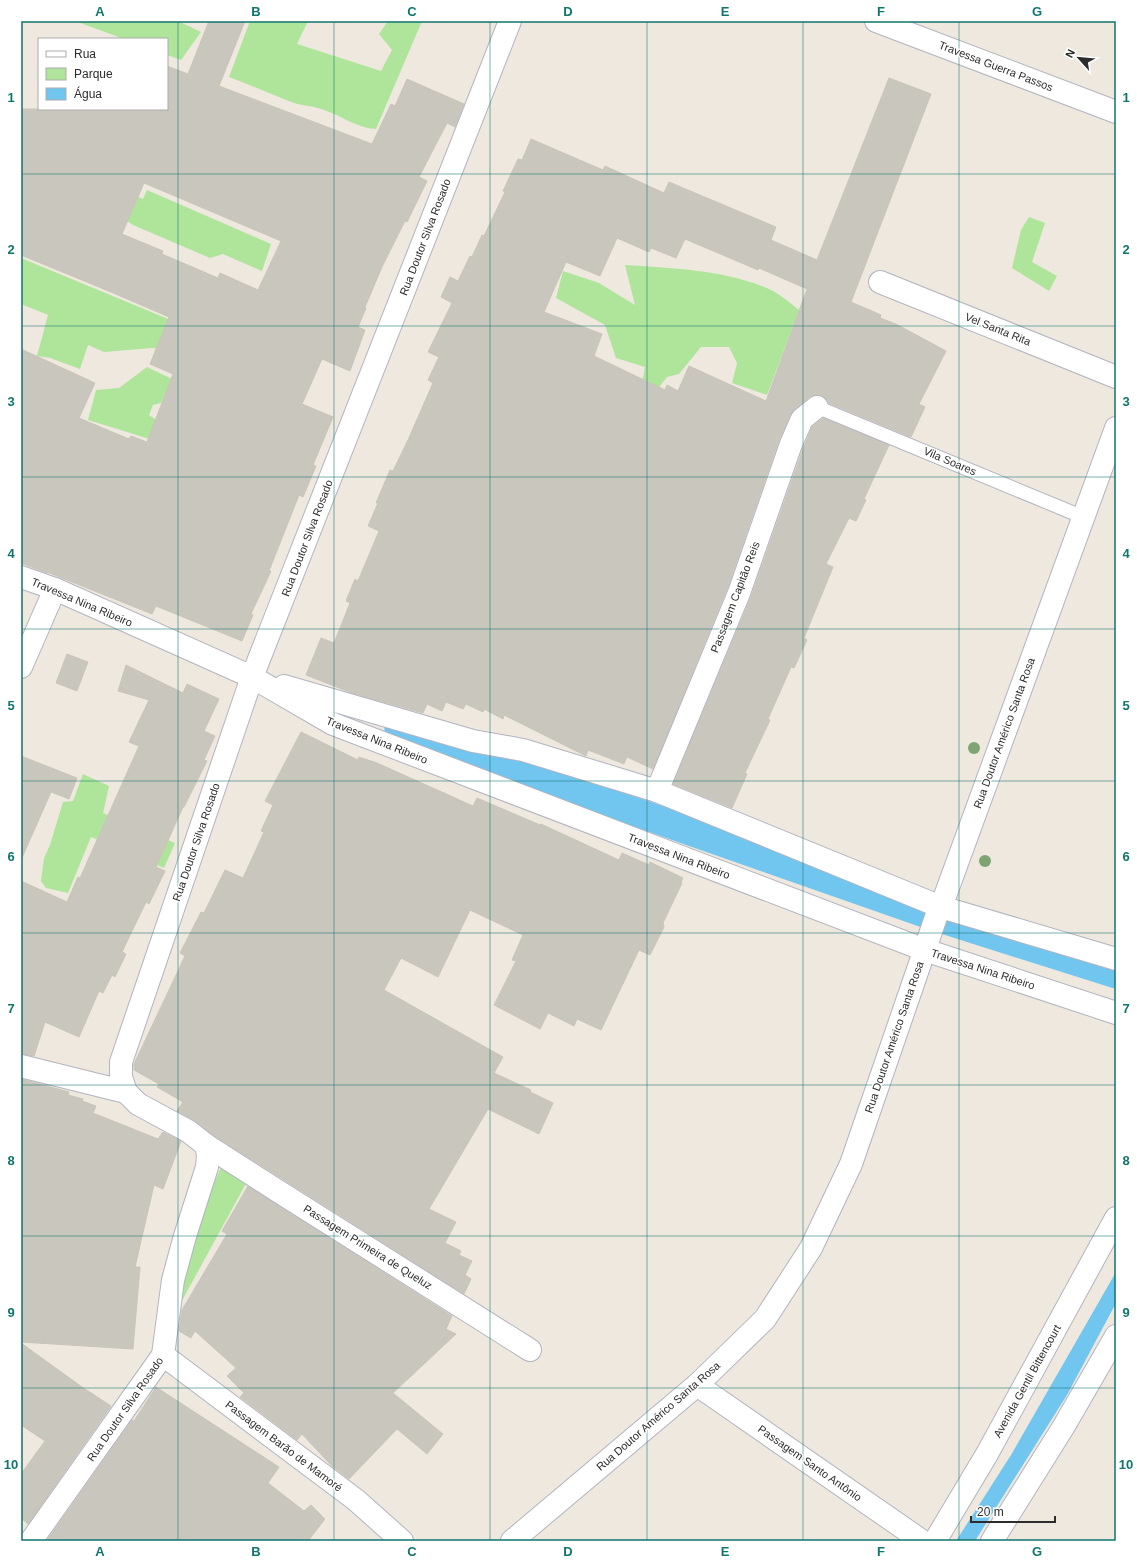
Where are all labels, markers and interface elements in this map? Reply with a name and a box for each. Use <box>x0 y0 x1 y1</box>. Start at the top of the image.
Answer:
text: A <box>95 4 105 19</box>
text: B <box>251 4 261 19</box>
text: C <box>407 4 417 19</box>
text: D <box>563 4 573 19</box>
text: E <box>721 4 730 19</box>
text: F <box>877 4 885 19</box>
text: G <box>1032 4 1042 19</box>
legend <box>38 38 168 110</box>
north arrow <box>1059 38 1099 78</box>
street label: Travessa Guerra Passos <box>937 39 1055 94</box>
text: Rua <box>74 47 96 61</box>
text: N <box>1063 47 1077 60</box>
text: Parque <box>74 67 113 81</box>
text: Água <box>74 86 102 101</box>
text: 1 <box>7 90 15 105</box>
text: 1 <box>1122 90 1130 105</box>
street label: Rua Doutor Silva Rosado <box>397 177 453 297</box>
text: 2 <box>7 242 15 257</box>
text: 2 <box>1122 242 1130 257</box>
street label: Vel Santa Rita <box>963 310 1033 348</box>
text: 3 <box>7 394 15 409</box>
text: 3 <box>1122 394 1130 409</box>
street label: Vila Soares <box>922 445 979 478</box>
street label: Rua Doutor Silva Rosado <box>279 478 335 598</box>
street label: Passagem Capitão Reis <box>708 539 762 654</box>
text: 4 <box>7 546 15 561</box>
text: 4 <box>1122 546 1130 561</box>
street label: Travessa Nina Ribeiro <box>30 575 134 629</box>
street label: Rua Doutor Américo Santa Rosa <box>971 655 1037 810</box>
text: 5 <box>7 698 15 713</box>
text: 5 <box>1122 698 1130 713</box>
street label: Travessa Nina Ribeiro <box>324 714 430 766</box>
street label: Rua Doutor Silva Rosado <box>170 781 222 903</box>
street label: Travessa Nina Ribeiro <box>626 831 732 881</box>
text: 6 <box>7 849 15 864</box>
text: 6 <box>1122 849 1130 864</box>
street label: Travessa Nina Ribeiro <box>930 947 1036 991</box>
street label: Rua Doutor Américo Santa Rosa <box>862 959 926 1114</box>
text: 7 <box>7 1001 15 1016</box>
text: 7 <box>1122 1001 1130 1016</box>
text: 8 <box>7 1153 15 1168</box>
text: 8 <box>1122 1153 1130 1168</box>
street label: Passagem Primeira de Queluz <box>302 1202 434 1292</box>
text: 9 <box>7 1305 15 1320</box>
text: 9 <box>1122 1305 1130 1320</box>
street label: Avenida Gentil Bittencourt <box>991 1323 1063 1439</box>
street label: Rua Doutor Silva Rosado <box>84 1355 166 1463</box>
street label: Rua Doutor Américo Santa Rosa <box>594 1359 723 1473</box>
street label: Passagem Barão de Mamoré <box>223 1398 345 1494</box>
street label: Passagem Santo Antônio <box>756 1423 864 1503</box>
text: 10 <box>4 1457 18 1472</box>
text: 10 <box>1119 1457 1133 1472</box>
scale bar <box>971 1498 1055 1524</box>
text: 20 m <box>977 1505 1004 1519</box>
text: A <box>95 1544 105 1559</box>
text: B <box>251 1544 261 1559</box>
text: C <box>407 1544 417 1559</box>
text: D <box>563 1544 573 1559</box>
text: E <box>721 1544 730 1559</box>
text: F <box>877 1544 885 1559</box>
text: G <box>1032 1544 1042 1559</box>

